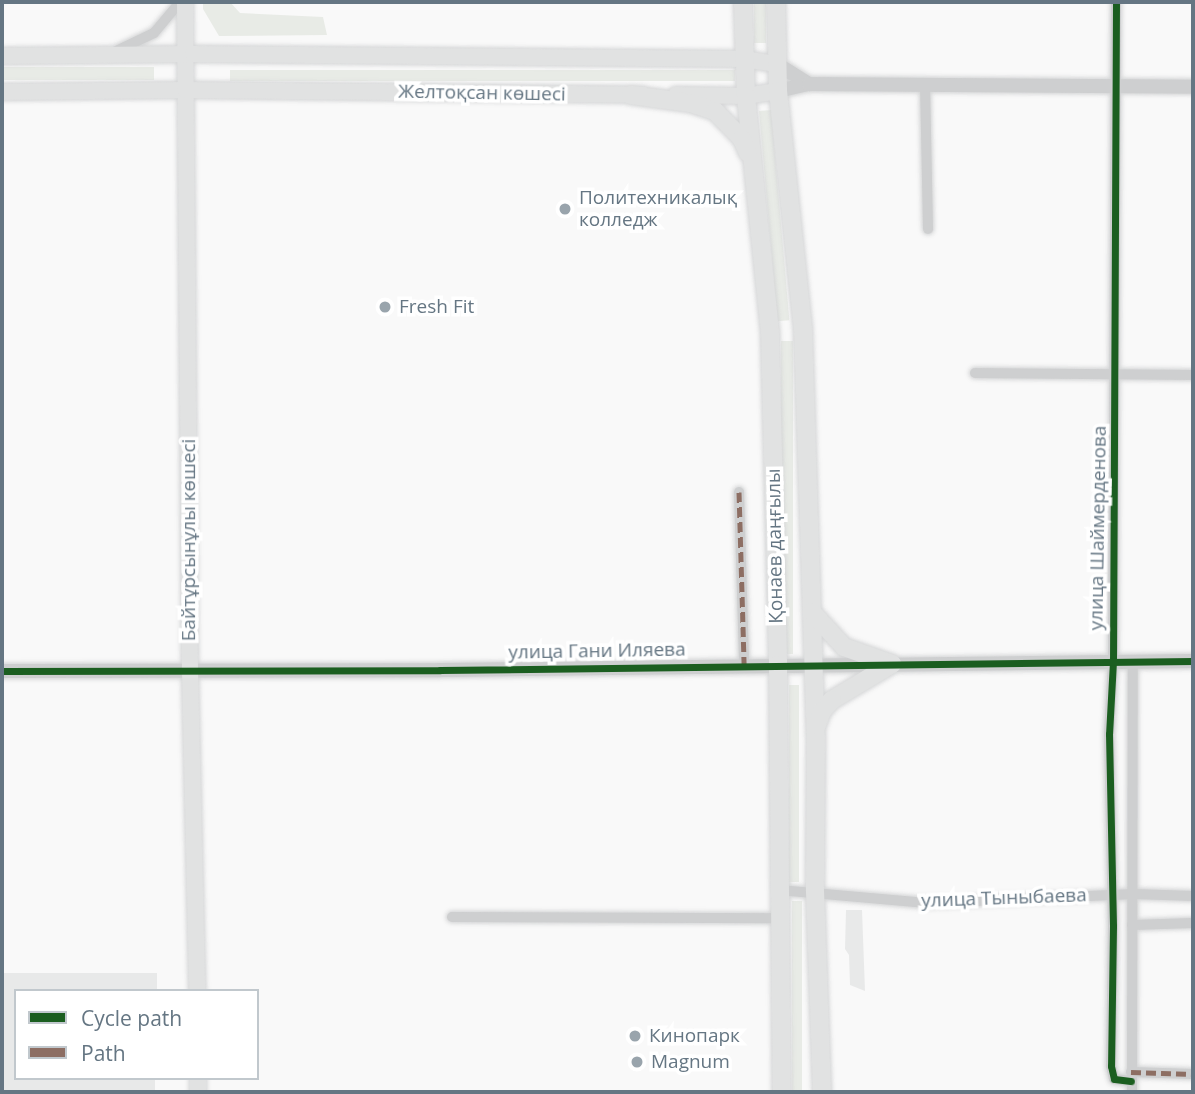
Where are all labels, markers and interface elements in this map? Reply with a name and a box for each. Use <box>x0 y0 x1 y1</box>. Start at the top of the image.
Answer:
street label: Желтоқсан көшесі <box>398 80 566 106</box>
place label: Политехникалық колледж <box>579 187 737 231</box>
marker: Политехникалық колледж <box>557 201 573 217</box>
place label: Fresh Fit <box>399 296 474 318</box>
marker: Fresh Fit <box>377 299 393 315</box>
street label: улица Шаймерденова <box>1085 425 1111 631</box>
street label: Байтұрсынұлы көшесі <box>178 439 200 641</box>
street label: Қонаев даңғылы <box>762 468 788 624</box>
street label: улица Гани Иляева <box>508 638 686 664</box>
street label: улица Тыныбаева <box>921 884 1087 912</box>
legend <box>14 989 259 1080</box>
text: Cycle path <box>81 1004 182 1032</box>
place label: Кинопарк <box>649 1025 740 1047</box>
marker: Кинопарк <box>627 1028 643 1044</box>
text: Path <box>81 1039 126 1067</box>
place label: Magnum <box>651 1051 730 1073</box>
marker: Magnum <box>629 1054 645 1070</box>

